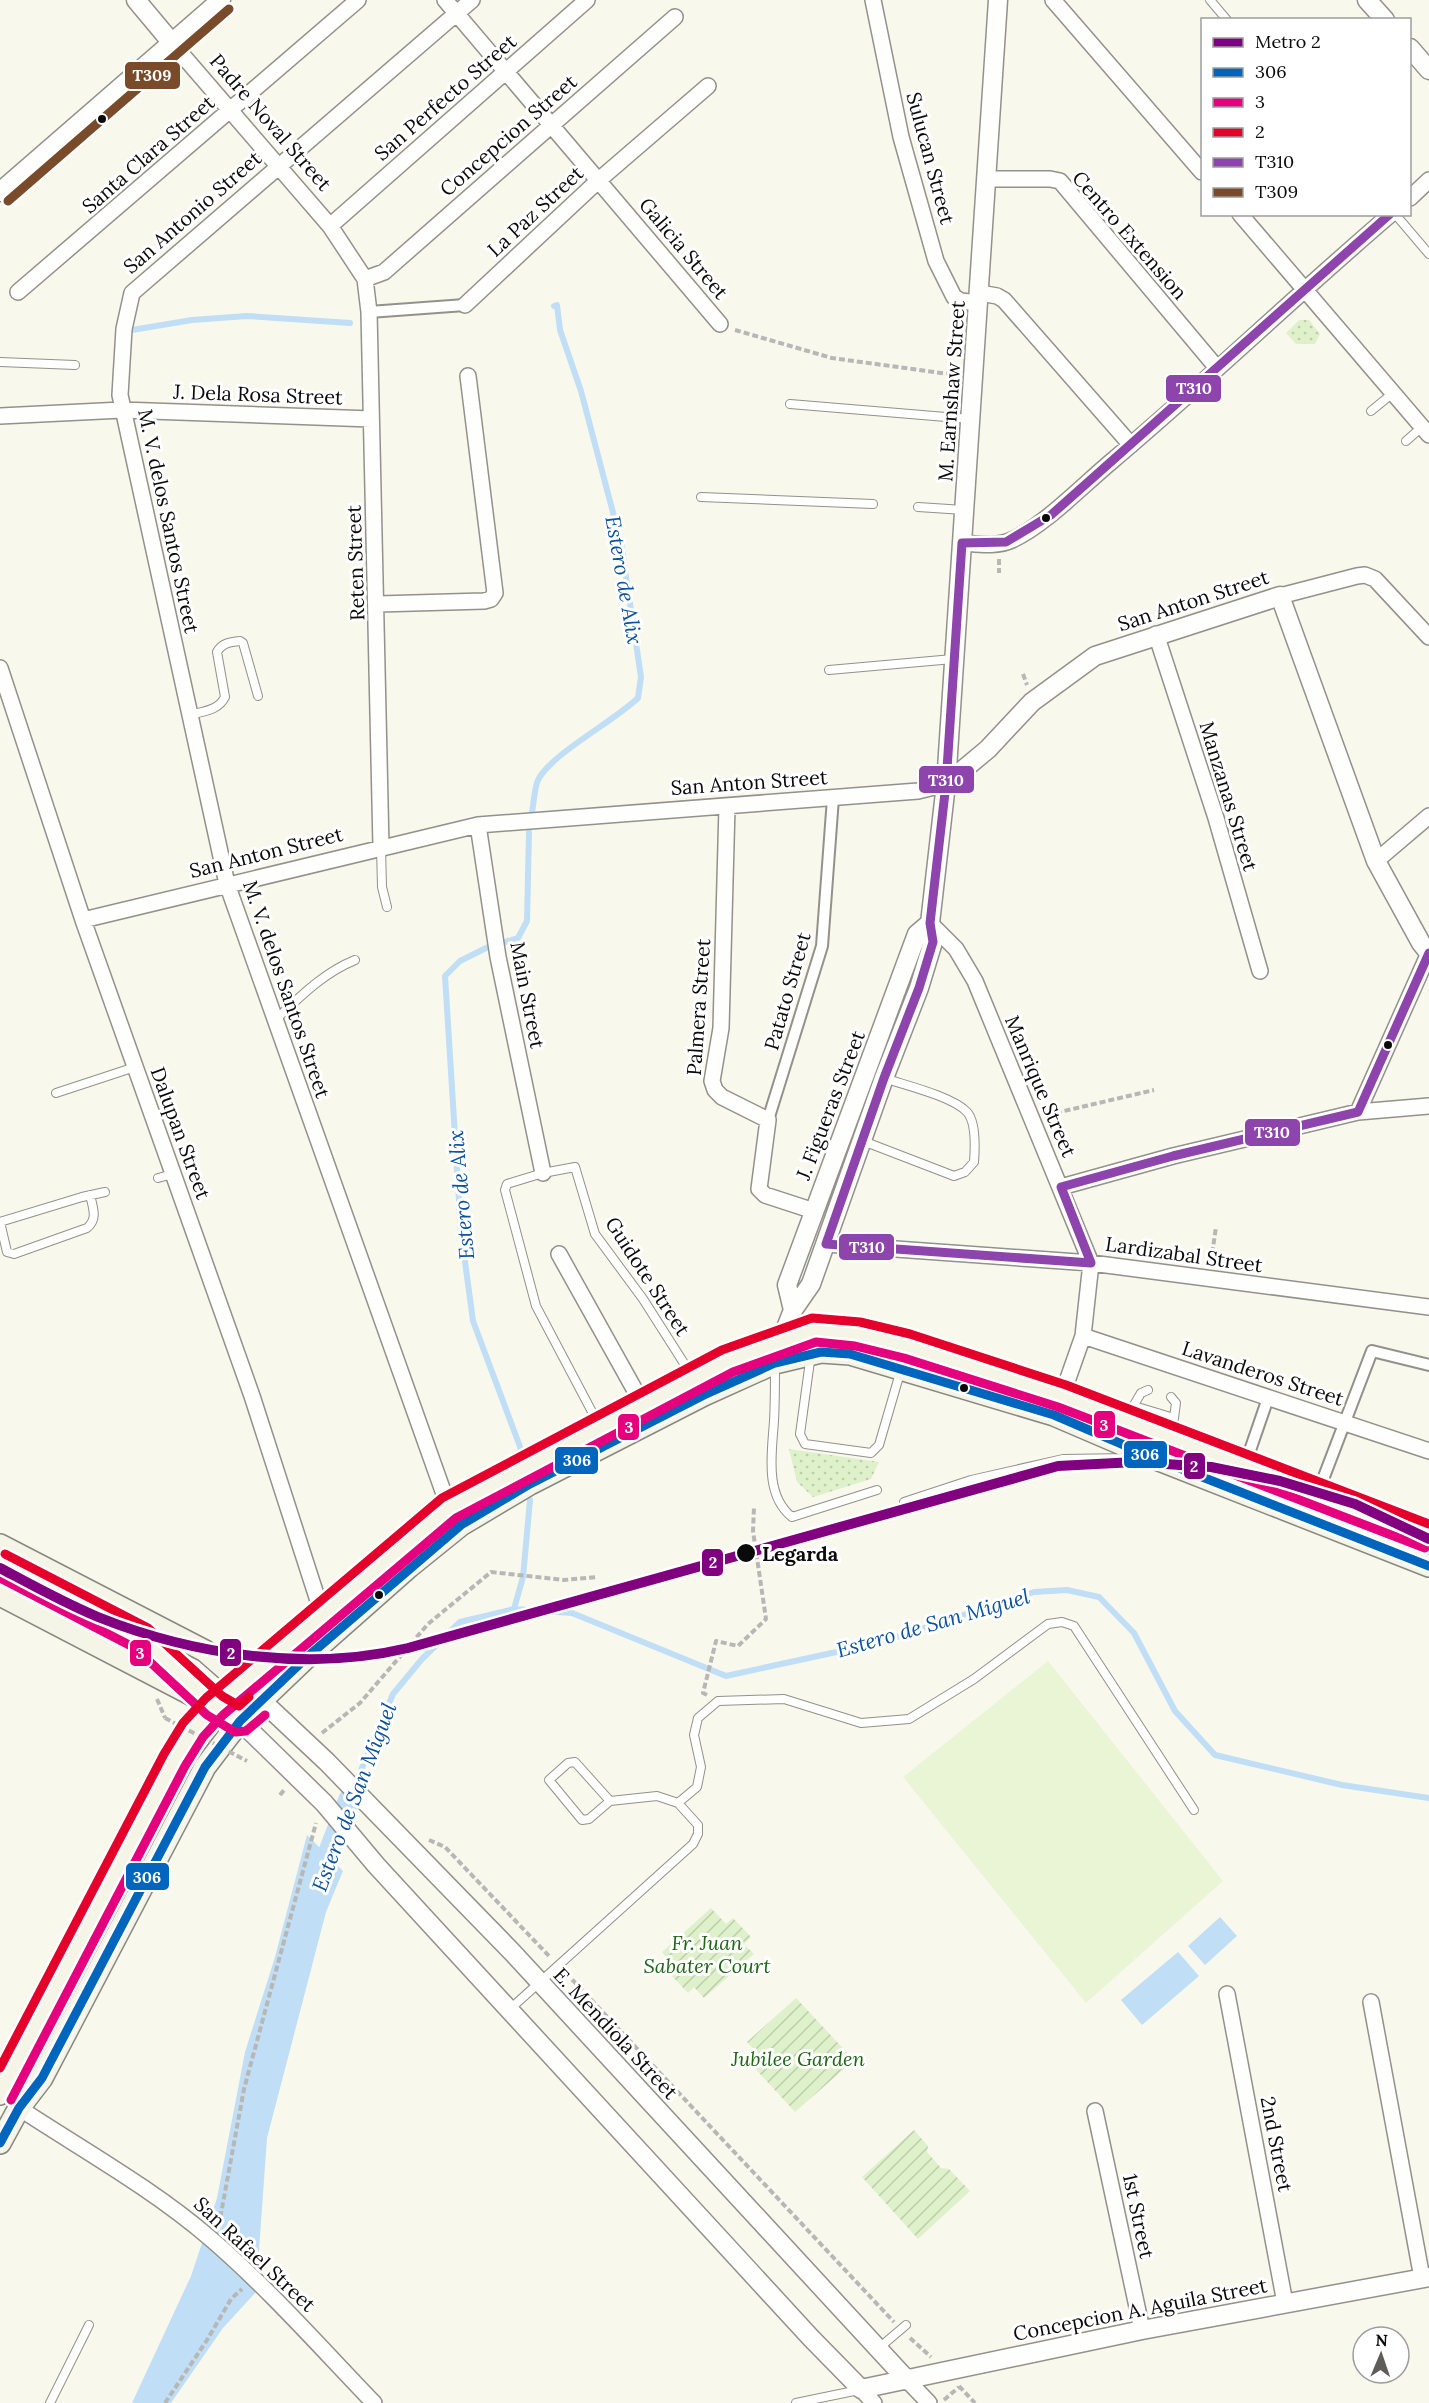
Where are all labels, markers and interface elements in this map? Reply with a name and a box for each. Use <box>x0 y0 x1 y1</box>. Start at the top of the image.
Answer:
legend <box>1201 18 1411 216</box>
street label: San Perfecto Street <box>369 28 521 165</box>
text: Metro 2 <box>1255 30 1321 53</box>
street label: Padre Noval Street <box>205 48 337 196</box>
text: 306 <box>1255 60 1287 83</box>
line badge: T309 <box>124 61 181 90</box>
text: T309 <box>133 65 171 85</box>
street label: Concepcion Street <box>434 69 582 201</box>
street label: Santa Clara Street <box>77 89 220 218</box>
street label: Sulucan Street <box>901 89 961 227</box>
text: 3 <box>1255 90 1265 113</box>
unlabelled marker <box>96 113 108 125</box>
text: 2 <box>1255 120 1265 143</box>
street label: San Antonio Street <box>118 145 266 279</box>
text: T310 <box>1255 150 1294 173</box>
street label: La Paz Street <box>482 160 588 262</box>
street label: Centro Extension <box>1067 165 1193 305</box>
text: T309 <box>1255 180 1298 203</box>
street label: Galicia Street <box>634 192 734 304</box>
street label: M. Earnshaw Street <box>932 299 970 482</box>
line badge: T310 <box>1165 374 1222 403</box>
text: T310 <box>1176 378 1212 398</box>
street label: J. Dela Rosa Street <box>172 379 343 409</box>
street label: M. V. delos Santos Street <box>133 407 205 636</box>
street label: Reten Street <box>340 504 370 621</box>
unlabelled marker <box>1040 512 1052 524</box>
water label: Estero de Alix <box>599 514 649 646</box>
street label: San Anton Street <box>1114 564 1272 636</box>
street label: Manzanas Street <box>1194 718 1264 874</box>
street label: San Anton Street <box>670 764 828 800</box>
line badge: T310 <box>918 765 975 794</box>
text: T310 <box>928 770 964 790</box>
street label: San Anton Street <box>187 821 345 883</box>
street label: M. V. delos Santos Street <box>238 877 336 1101</box>
street label: Patato Street <box>758 929 816 1053</box>
street label: Palmera Street <box>681 937 715 1076</box>
street label: Main Street <box>505 939 551 1051</box>
street label: Manrique Street <box>1000 1011 1082 1161</box>
street label: J. Figueras Street <box>790 1027 870 1184</box>
unlabelled marker <box>1382 1039 1394 1051</box>
street label: Dalupan Street <box>146 1063 217 1203</box>
line badge: T310 <box>1244 1118 1301 1147</box>
text: T310 <box>1254 1122 1290 1142</box>
water label: Estero de Alix <box>442 1129 480 1261</box>
street label: Guidote Street <box>600 1212 696 1340</box>
street label: Lardizabal Street <box>1104 1231 1264 1277</box>
line badge: T310 <box>838 1233 895 1261</box>
text: T310 <box>849 1237 885 1257</box>
street label: Lavanderos Street <box>1179 1335 1347 1411</box>
unlabelled marker <box>958 1382 970 1394</box>
line badge: 3 <box>1093 1410 1116 1439</box>
line badge: 3 <box>617 1413 640 1441</box>
text: 3 <box>1100 1415 1109 1435</box>
text: 3 <box>625 1417 634 1437</box>
line badge: 306 <box>1123 1440 1168 1469</box>
text: 306 <box>1131 1444 1159 1464</box>
line badge: 306 <box>554 1446 599 1475</box>
text: 306 <box>563 1450 591 1470</box>
line badge: 2 <box>1183 1452 1206 1480</box>
text: 2 <box>1190 1456 1198 1476</box>
place label: Legarda <box>762 1541 839 1566</box>
marker: Legarda <box>735 1542 757 1564</box>
line badge: 2 <box>701 1548 724 1577</box>
text: 2 <box>709 1552 717 1572</box>
water label: Estero de San Miguel <box>833 1582 1033 1664</box>
unlabelled marker <box>373 1589 385 1601</box>
line badge: 2 <box>219 1638 242 1667</box>
line badge: 3 <box>129 1639 152 1667</box>
text: 3 <box>136 1643 145 1663</box>
text: 2 <box>227 1643 235 1663</box>
water label: Estero de San Miguel <box>306 1699 402 1895</box>
line badge: 306 <box>125 1862 170 1891</box>
text: 306 <box>133 1867 161 1887</box>
park label: Fr. Juan Sabater Court <box>643 1930 771 1978</box>
street label: E. Mendiola Street <box>549 1962 684 2104</box>
park label: Jubilee Garden <box>730 2046 866 2071</box>
street label: 2nd Street <box>1255 2094 1299 2194</box>
street label: 1st Street <box>1118 2171 1160 2261</box>
street label: San Rafael Street <box>189 2191 321 2317</box>
street label: Concepcion A. Aguila Street <box>1011 2272 1269 2346</box>
north arrow <box>1351 2325 1411 2385</box>
text: N <box>1375 2330 1388 2350</box>

